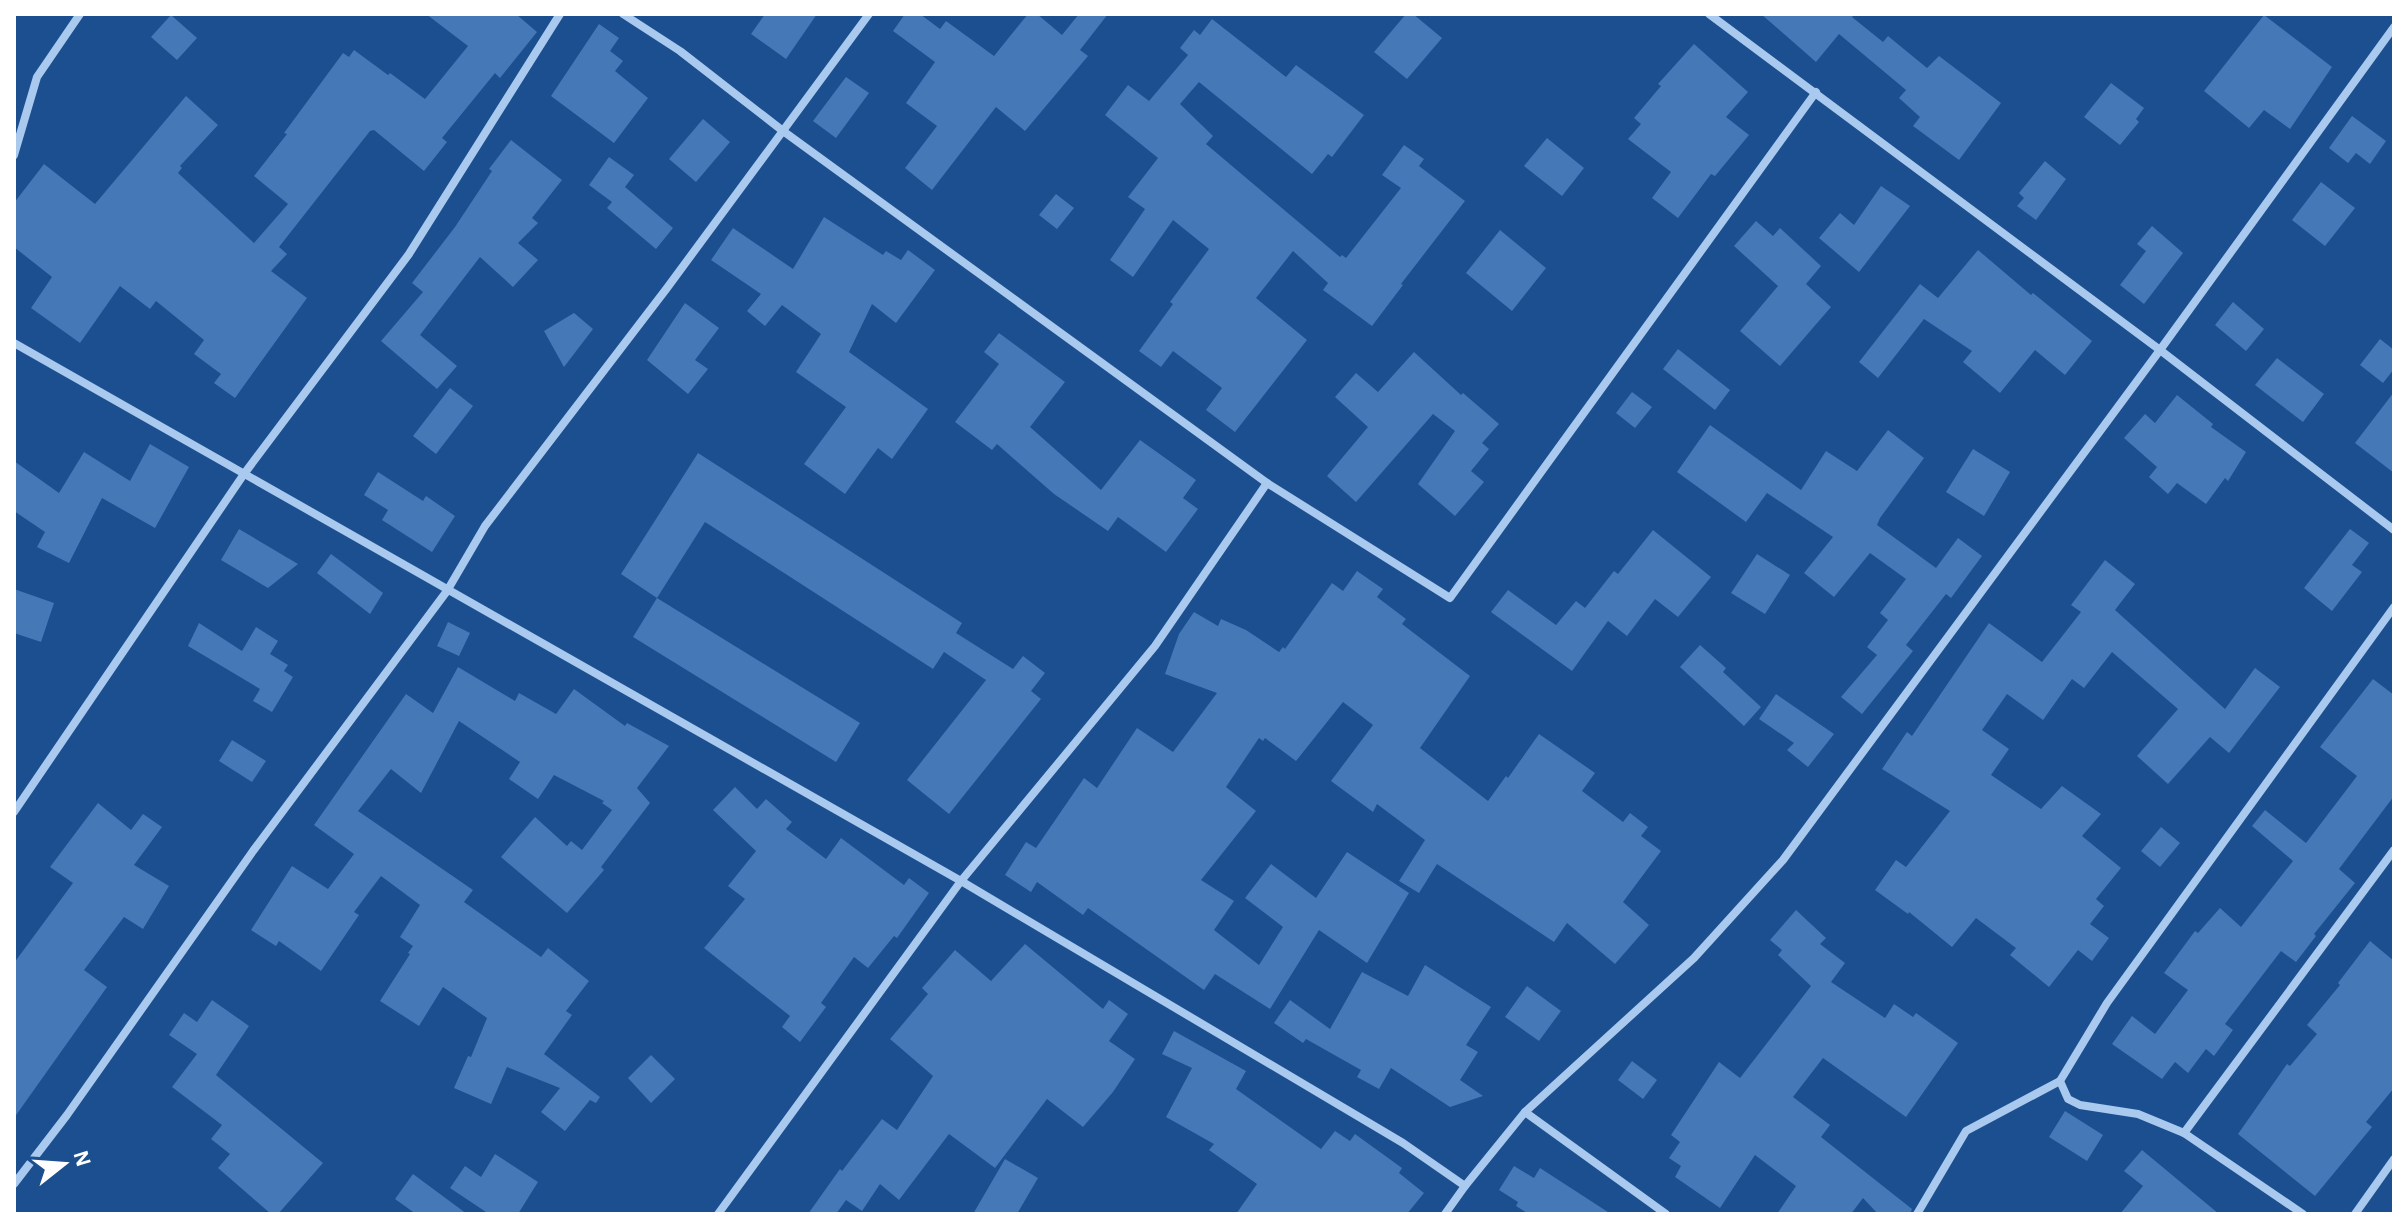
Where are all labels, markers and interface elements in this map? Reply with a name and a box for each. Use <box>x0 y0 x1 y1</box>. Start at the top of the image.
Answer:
north arrow <box>24 1124 104 1204</box>
text: N <box>69 1148 95 1169</box>

